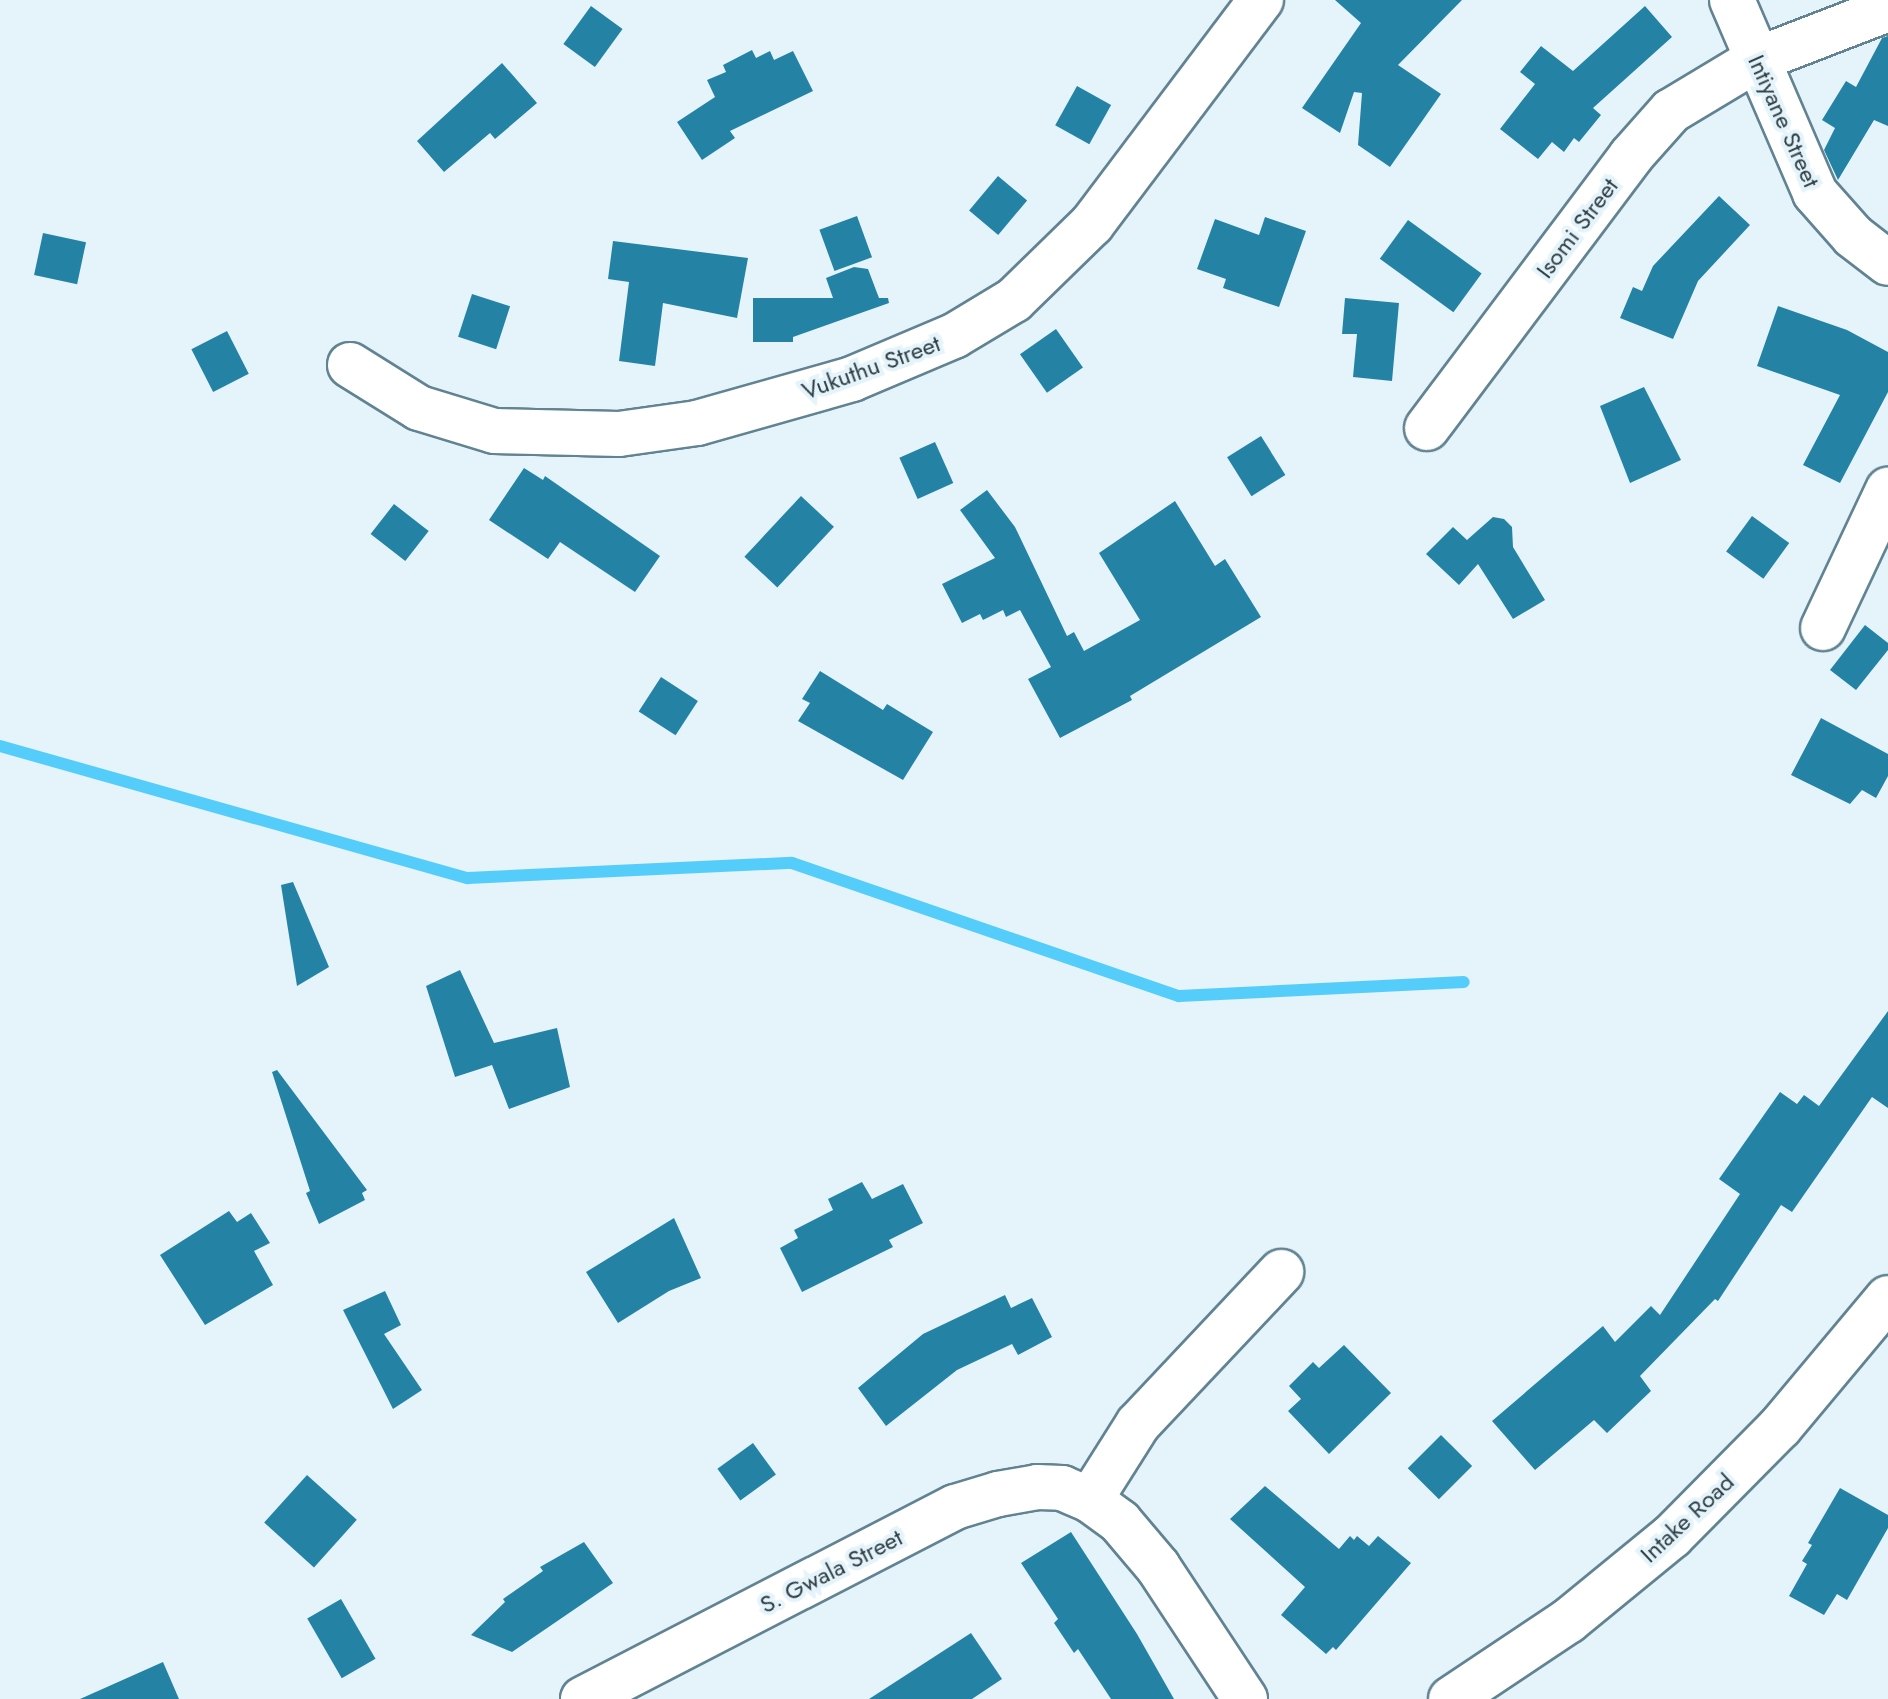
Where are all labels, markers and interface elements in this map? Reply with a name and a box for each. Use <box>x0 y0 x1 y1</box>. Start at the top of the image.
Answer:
street label: Intiyane Street <box>1742 50 1826 192</box>
street label: Isomi Street <box>1530 172 1624 284</box>
street label: Vukuthu Street <box>798 329 944 405</box>
street label: Intake Road <box>1634 1467 1740 1569</box>
street label: S. Gwala Street <box>755 1523 907 1619</box>

